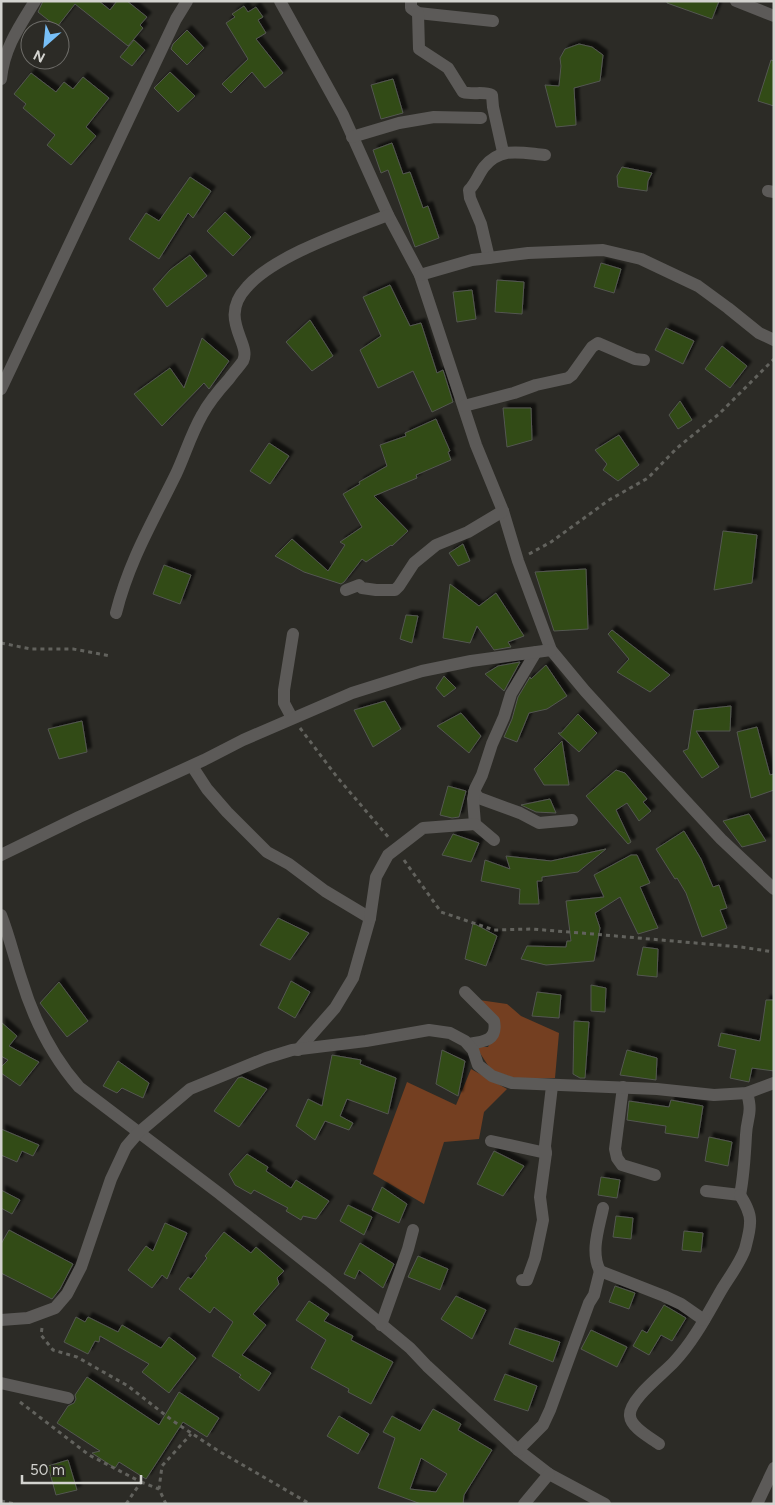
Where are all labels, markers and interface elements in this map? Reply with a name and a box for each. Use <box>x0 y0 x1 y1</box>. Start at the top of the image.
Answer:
north arrow <box>20 20 70 70</box>
text: N <box>31 46 48 66</box>
scale bar <box>22 1452 141 1484</box>
text: 50 m <box>30 1461 65 1479</box>

